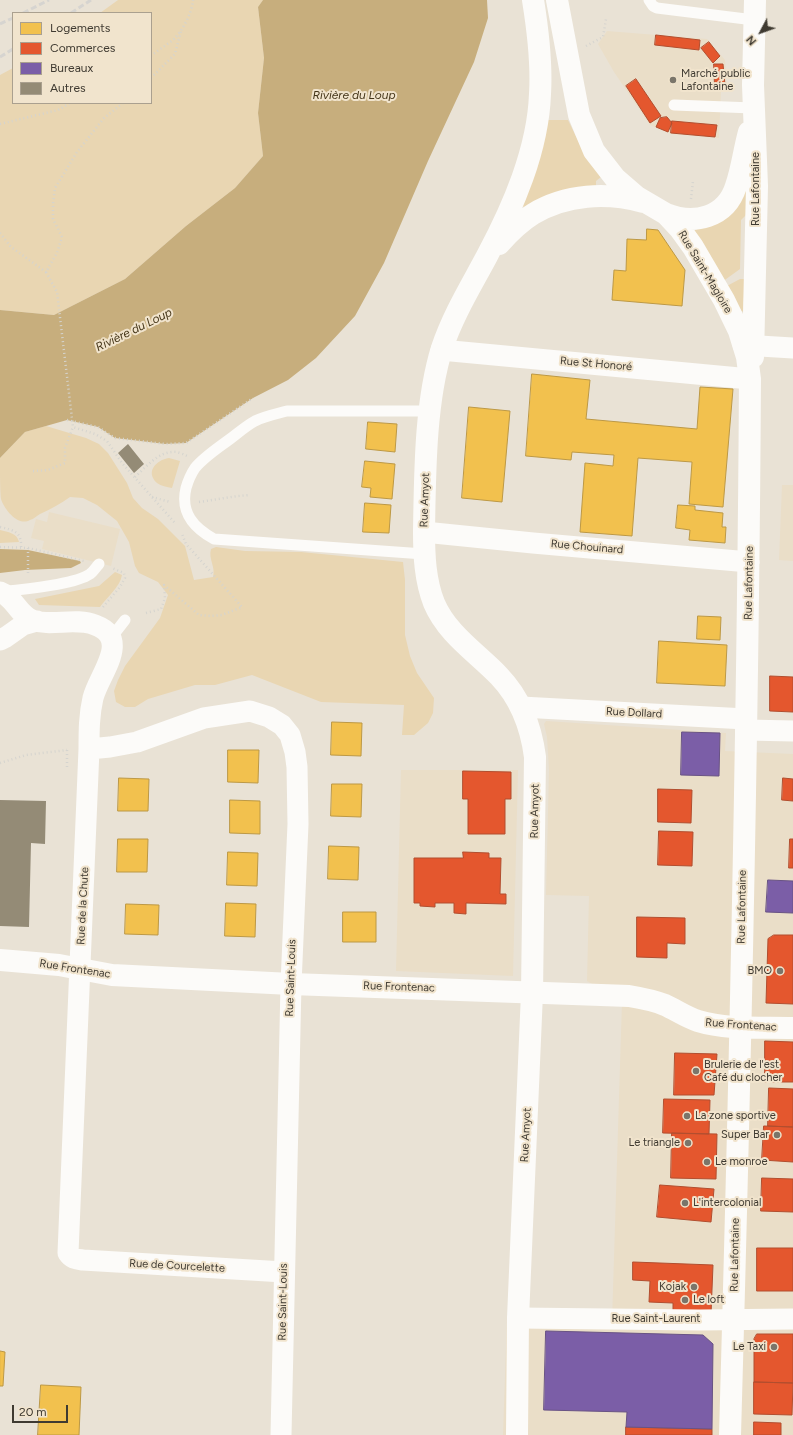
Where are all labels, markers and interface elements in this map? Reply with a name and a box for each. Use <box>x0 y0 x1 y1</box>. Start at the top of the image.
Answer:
legend <box>12 12 152 104</box>
north arrow <box>741 12 781 52</box>
text: Logements <box>50 21 110 35</box>
text: N <box>744 33 759 48</box>
text: Commerces <box>50 41 115 55</box>
text: Bureaux <box>50 61 93 75</box>
place label: Marché public Lafontaine <box>681 67 750 93</box>
marker: Marché public Lafontaine <box>668 75 678 85</box>
text: Autres <box>50 81 86 95</box>
water label: Rivière du Loup <box>312 88 396 102</box>
street label: Rue Lafontaine <box>749 152 763 226</box>
street label: Rue Saint-Magloire <box>675 228 735 316</box>
water label: Rivière du Loup <box>93 305 175 355</box>
street label: Rue St Honoré <box>559 354 633 374</box>
street label: Rue Amyot <box>417 472 433 528</box>
street label: Rue Chouinard <box>550 537 624 557</box>
street label: Rue Lafontaine <box>742 546 756 620</box>
street label: Rue Dollard <box>606 705 662 721</box>
street label: Rue Amyot <box>528 784 542 838</box>
street label: Rue de la Chute <box>74 867 92 945</box>
street label: Rue Lafontaine <box>735 870 749 944</box>
street label: Rue Saint-Louis <box>283 939 299 1017</box>
street label: Rue Frontenac <box>39 957 111 981</box>
place label: BMO <box>747 964 772 978</box>
marker: BMO <box>775 966 785 976</box>
street label: Rue Frontenac <box>363 979 435 995</box>
street label: Rue Frontenac <box>705 1016 777 1034</box>
place label: Brulerie de l'est Café du clocher <box>704 1058 782 1084</box>
marker: Brulerie de l'est Café du clocher <box>691 1066 701 1076</box>
street label: Rue Amyot <box>518 1107 534 1163</box>
place label: La zone sportive <box>695 1109 776 1123</box>
marker: La zone sportive <box>682 1111 692 1121</box>
place label: Super Bar <box>721 1128 769 1142</box>
marker: Super Bar <box>772 1130 782 1140</box>
place label: Le triangle <box>628 1136 680 1150</box>
marker: Le triangle <box>683 1138 693 1148</box>
place label: Le monroe <box>715 1155 767 1169</box>
marker: Le monroe <box>702 1157 712 1167</box>
place label: L'intercolonial <box>693 1196 761 1210</box>
marker: L'intercolonial <box>680 1198 690 1208</box>
street label: Rue Lafontaine <box>728 1218 742 1292</box>
street label: Rue de Courcelette <box>129 1257 225 1275</box>
street label: Rue Saint-Louis <box>276 1263 290 1341</box>
place label: Kojak <box>659 1280 686 1294</box>
marker: Kojak <box>689 1282 699 1292</box>
place label: Le loft <box>693 1293 724 1307</box>
marker: Le loft <box>680 1295 690 1305</box>
street label: Rue Saint-Laurent <box>611 1312 701 1326</box>
place label: Le Taxi <box>733 1340 766 1354</box>
marker: Le Taxi <box>769 1342 779 1352</box>
scale bar <box>14 1397 70 1423</box>
text: 20 m <box>19 1405 47 1419</box>

